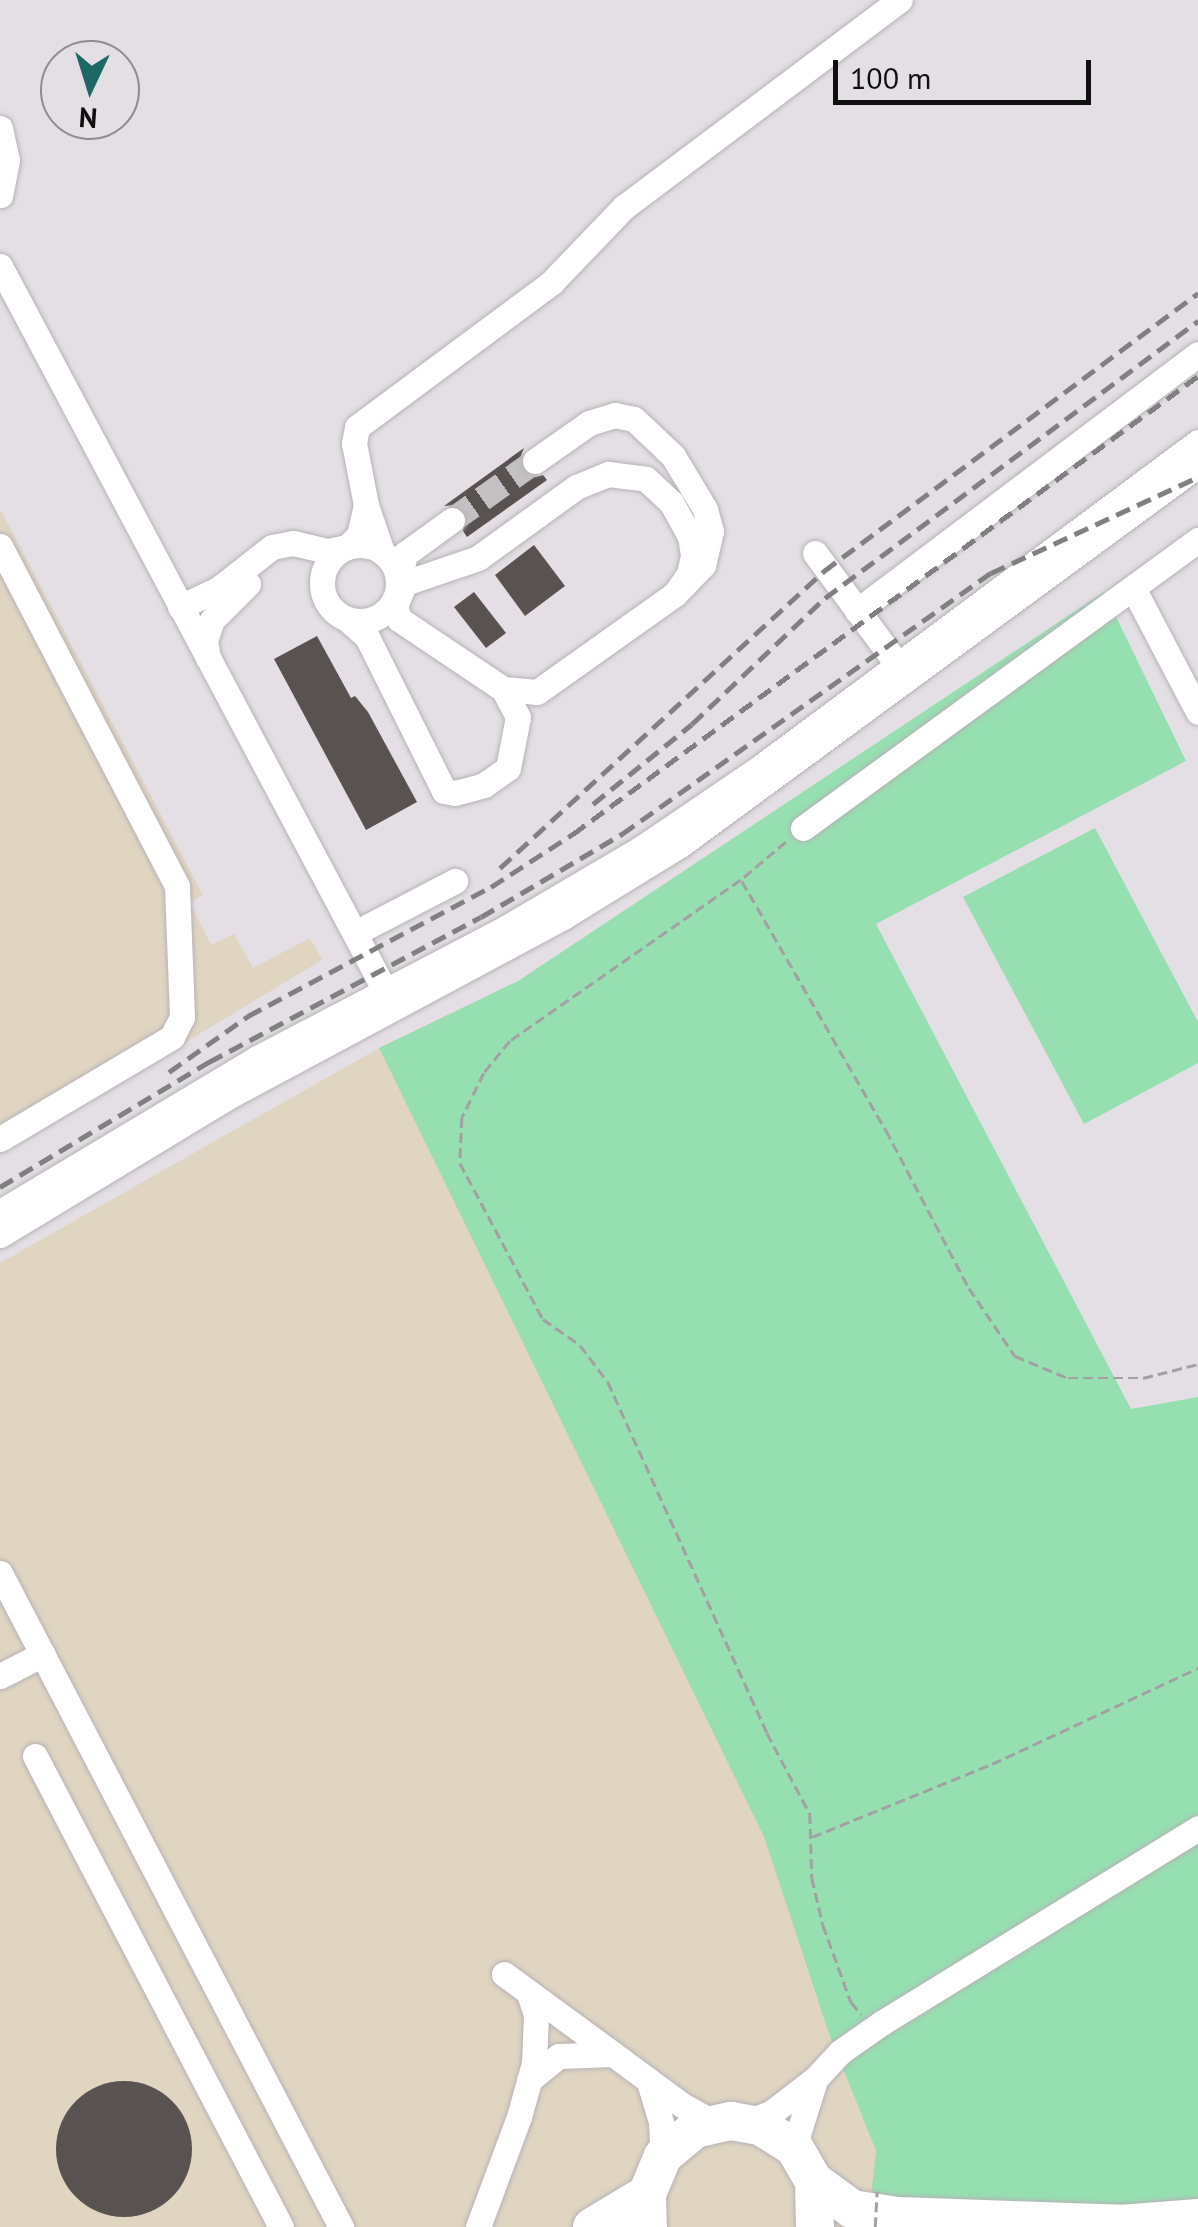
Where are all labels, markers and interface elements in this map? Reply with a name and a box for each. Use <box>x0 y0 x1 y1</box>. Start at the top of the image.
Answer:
north arrow <box>40 40 140 140</box>
scale bar <box>838 40 1096 102</box>
text: 100 m <box>850 58 931 97</box>
text: N <box>78 99 98 138</box>

